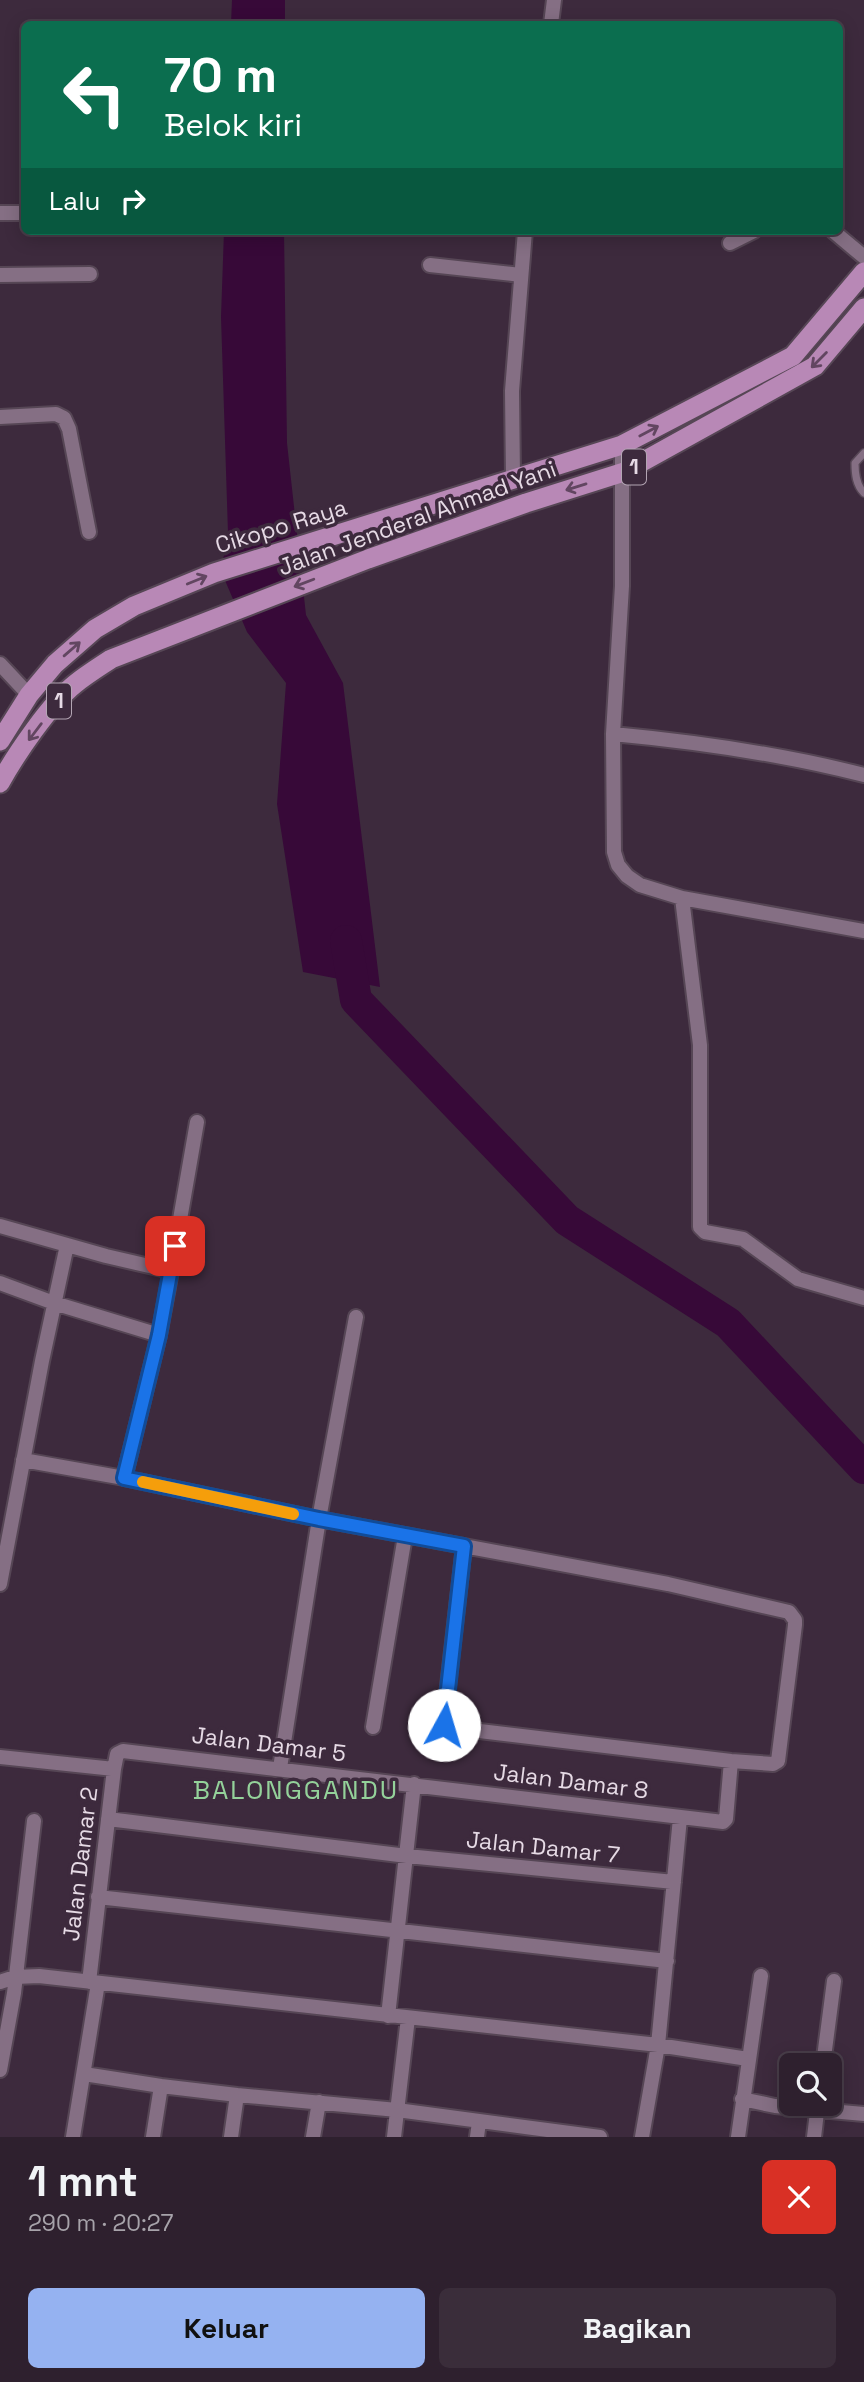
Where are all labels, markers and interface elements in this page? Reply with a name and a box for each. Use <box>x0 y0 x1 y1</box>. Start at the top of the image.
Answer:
text: 70 m <box>164 44 277 106</box>
icon: left <box>49 49 140 140</box>
text: Belok kiri <box>164 105 302 145</box>
icon: right <box>114 182 152 220</box>
text: Lalu <box>49 184 100 218</box>
one-way arrow <box>811 351 828 368</box>
one-way arrow <box>638 424 658 438</box>
road number: 1 <box>622 449 646 484</box>
street label: Jalan Jenderal Ahmad Yani <box>274 454 560 582</box>
one-way arrow <box>565 482 587 495</box>
street label: Cikopo Raya <box>212 492 350 560</box>
one-way arrow <box>186 572 208 585</box>
one-way arrow <box>293 578 315 590</box>
one-way arrow <box>63 641 81 657</box>
road number: 1 <box>47 684 71 718</box>
one-way arrow <box>27 723 42 741</box>
pin <box>145 1216 205 1276</box>
icon: arrive <box>156 1227 194 1265</box>
position arrow <box>407 1688 481 1762</box>
street label: Jalan Damar 5 <box>190 1720 348 1768</box>
street label: Jalan Damar 8 <box>492 1757 650 1805</box>
district label: BALONGGANDU <box>193 1773 399 1807</box>
street label: Jalan Damar 2 <box>56 1785 104 1943</box>
street label: Jalan Damar 7 <box>465 1824 621 1870</box>
map controls <box>779 2053 842 2116</box>
button: search <box>779 2053 842 2116</box>
text: 1 mnt <box>28 2155 138 2208</box>
button: close <box>762 2160 836 2234</box>
text: 290 m · 20:27 <box>28 2208 174 2238</box>
button: Keluar <box>28 2288 425 2368</box>
button: Bagikan <box>439 2288 836 2368</box>

